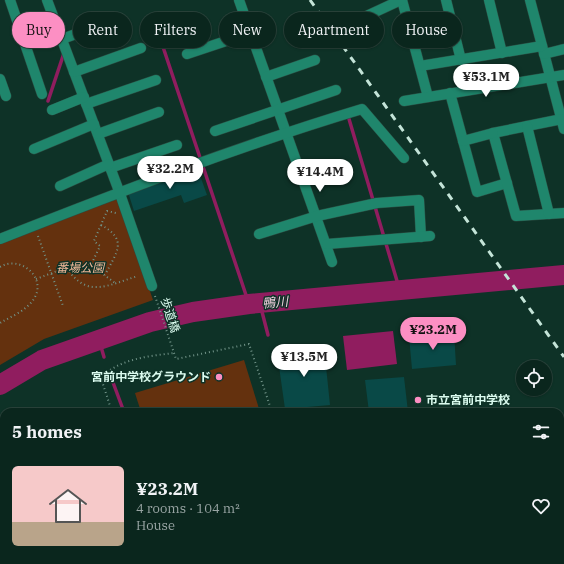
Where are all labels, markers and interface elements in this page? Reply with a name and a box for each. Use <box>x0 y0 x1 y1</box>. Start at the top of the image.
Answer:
chip: Buy <box>12 12 65 48</box>
chip: Rent <box>73 12 132 48</box>
chip: Filters <box>140 12 211 48</box>
chip: New <box>219 12 276 48</box>
chip: Apartment <box>284 12 384 48</box>
chip: House <box>392 12 462 48</box>
pin: ¥53.1M <box>453 64 519 98</box>
text: ¥53.1M <box>462 68 510 85</box>
pin: ¥32.2M <box>137 156 203 190</box>
pin: ¥14.4M <box>287 159 353 193</box>
text: ¥32.2M <box>146 160 194 177</box>
text: ¥14.4M <box>296 163 344 180</box>
park label: 番場公園 <box>56 260 106 275</box>
water label: 鴨川 <box>261 293 291 312</box>
street label: 歩道橋 <box>158 295 183 334</box>
pin: ¥23.2M <box>400 317 466 351</box>
text: ¥23.2M <box>409 321 457 338</box>
pin: ¥13.5M <box>271 344 337 378</box>
text: ¥13.5M <box>280 348 328 365</box>
map controls <box>516 360 552 396</box>
button: locate <box>516 360 552 396</box>
place label: 宮前中学校グラウンド <box>91 369 211 384</box>
marker: 宮前中学校グラウンド <box>214 372 224 382</box>
place label: 市立宮前中学校 <box>426 392 510 407</box>
marker: 市立宮前中学校 <box>413 395 423 405</box>
text: 5 homes <box>12 421 82 443</box>
icon: filters <box>530 421 552 443</box>
text: ¥23.2M <box>136 478 198 500</box>
icon: home <box>44 482 92 530</box>
icon: heart <box>530 495 552 517</box>
text: 4 rooms · 104 m² <box>136 500 240 517</box>
text: House <box>136 517 175 534</box>

